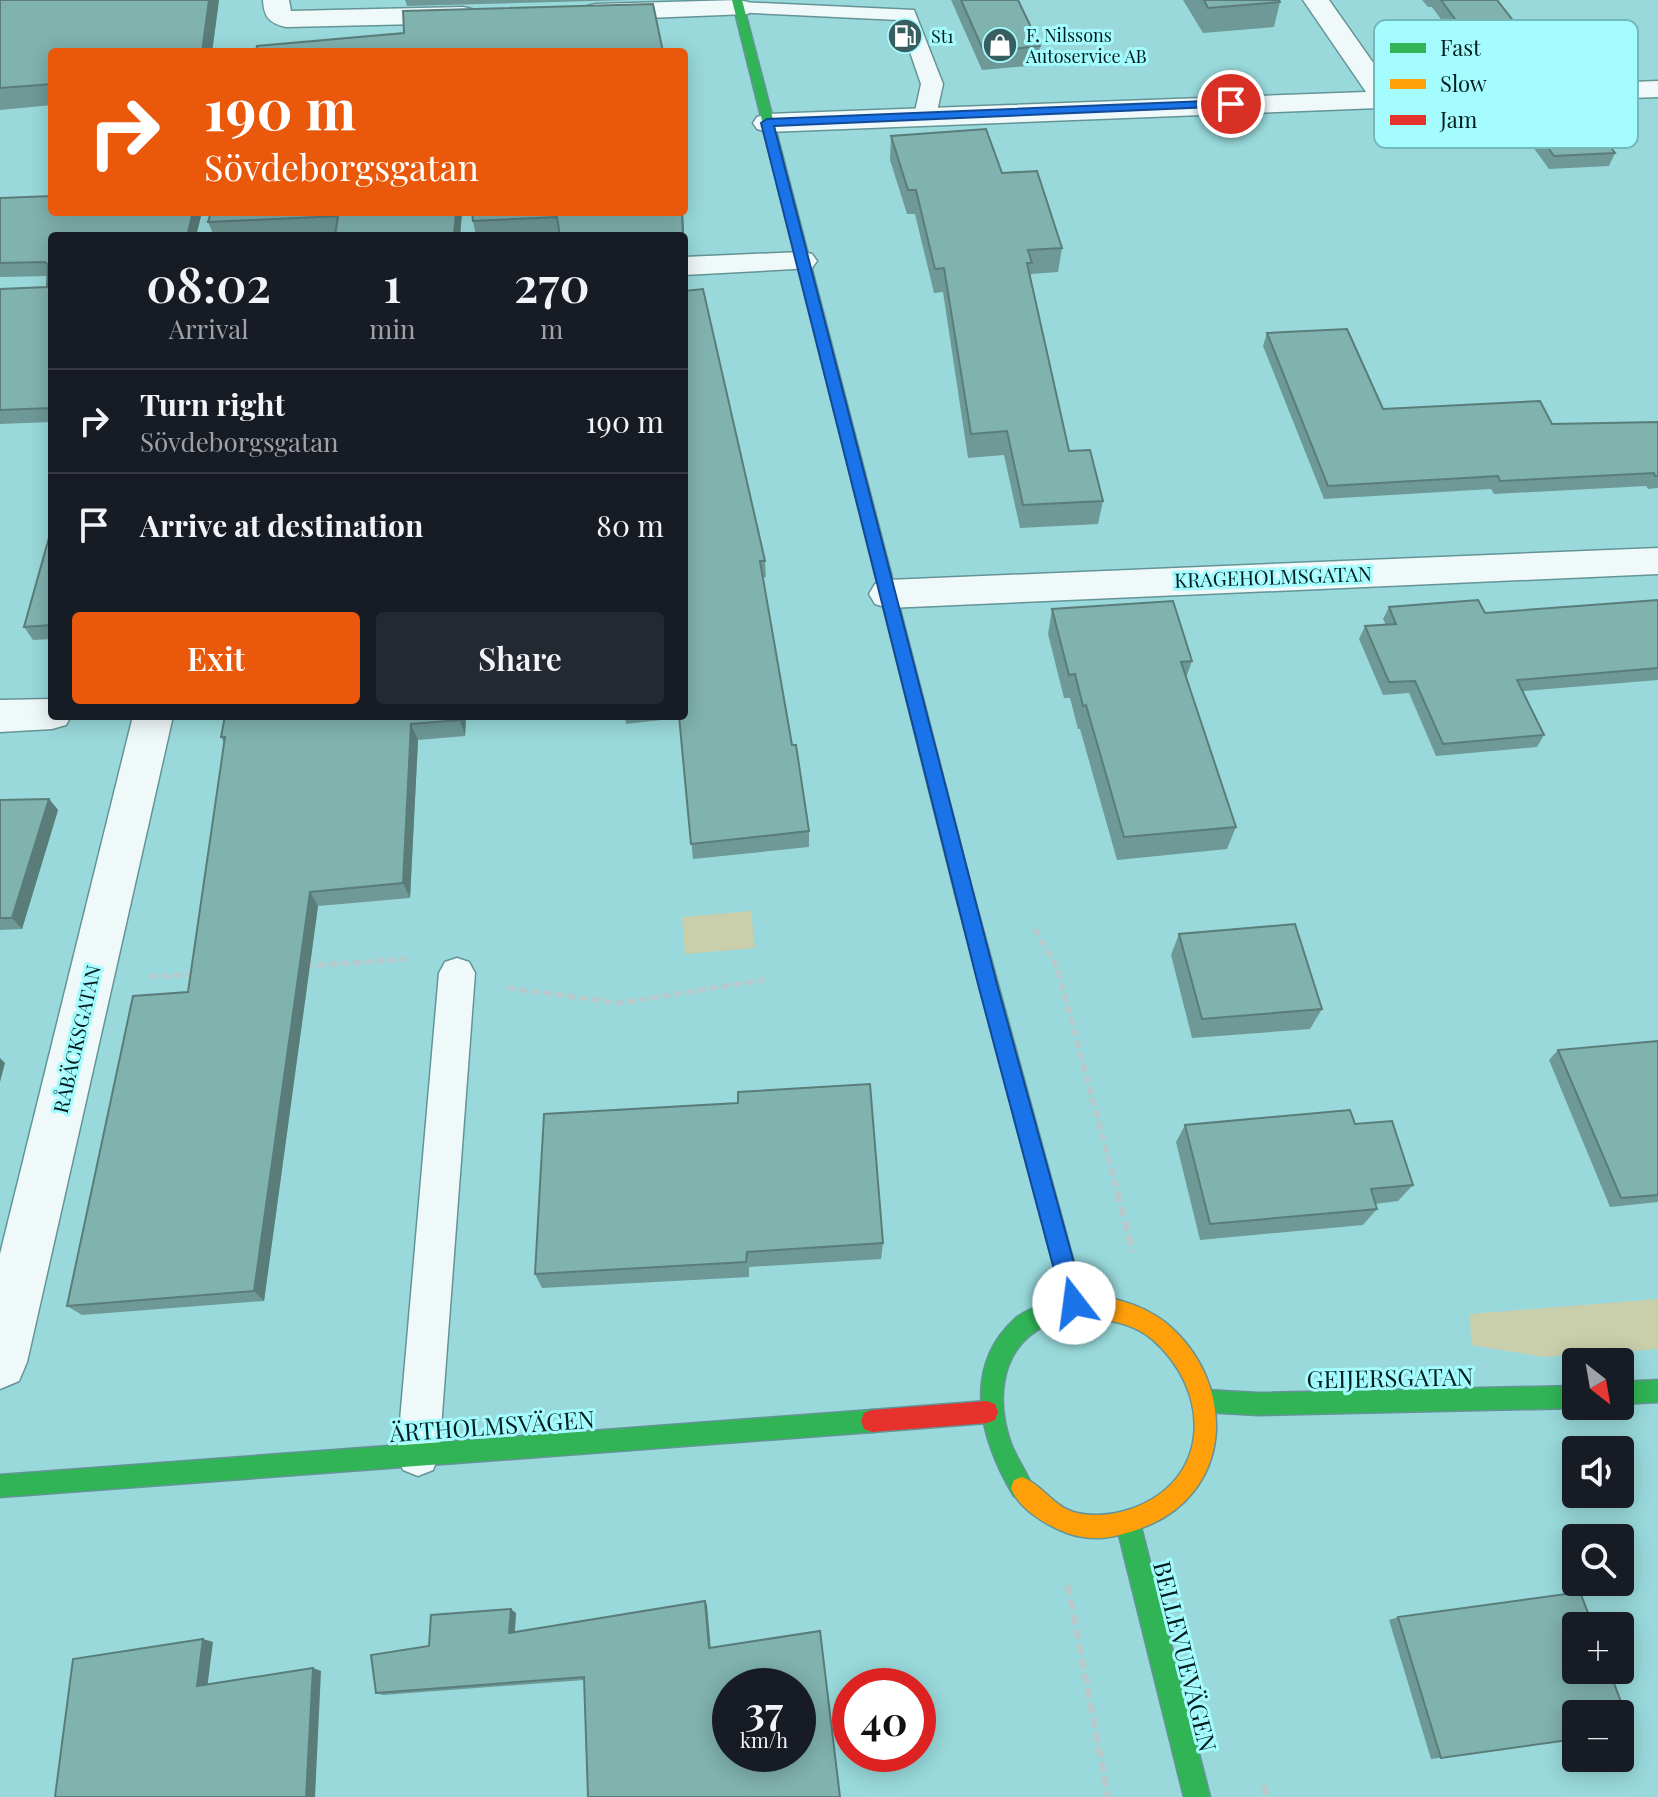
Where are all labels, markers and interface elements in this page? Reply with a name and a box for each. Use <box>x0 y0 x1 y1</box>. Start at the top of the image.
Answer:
fuel station icon: St1 <box>886 17 924 55</box>
legend <box>1374 20 1638 148</box>
place label: F. Nilssons Autoservice AB <box>1025 23 1147 68</box>
place label: St1 <box>931 24 954 48</box>
shop icon: F. Nilssons Autoservice AB <box>981 26 1019 64</box>
text: Fast <box>1440 32 1482 62</box>
text: Slow <box>1440 68 1487 98</box>
text: 190 m <box>204 70 356 145</box>
pin <box>1197 70 1265 138</box>
icon: right <box>72 80 176 184</box>
icon: arrive <box>1209 82 1253 126</box>
text: Jam <box>1439 104 1478 134</box>
text: Sövdeborgsgatan <box>204 142 479 190</box>
text: 08:02 <box>146 251 271 315</box>
text: 1 <box>383 251 402 315</box>
text: 270 <box>514 251 590 315</box>
text: Arrival <box>169 311 249 346</box>
text: min <box>369 311 416 346</box>
text: m <box>540 311 563 346</box>
text: Turn right <box>140 384 285 424</box>
icon: right <box>72 399 116 443</box>
text: 190 m <box>586 401 664 441</box>
text: Sövdeborgsgatan <box>140 424 339 459</box>
icon: arrive <box>72 503 116 547</box>
text: Arrive at destination <box>140 505 423 545</box>
text: 80 m <box>596 505 664 545</box>
street label: KRAGEHOLMSGATAN <box>1174 559 1372 593</box>
button: Exit <box>72 612 360 704</box>
button: Share <box>376 612 664 704</box>
street label: RÅBÄCKSGATAN <box>46 962 106 1116</box>
position arrow <box>1032 1261 1116 1345</box>
north arrow <box>1562 1348 1634 1420</box>
map controls <box>1562 1348 1634 1772</box>
street label: GEIJERSGATAN <box>1306 1360 1474 1394</box>
street label: ÄRTHOLMSVÄGEN <box>387 1402 596 1448</box>
button: sound <box>1562 1436 1634 1508</box>
button: search <box>1562 1524 1634 1596</box>
street label: BELLEVUEVÄGEN <box>1147 1557 1225 1755</box>
button: + <box>1562 1612 1634 1684</box>
speed limit sign: 40 <box>832 1668 936 1772</box>
text: 37 <box>745 1683 783 1736</box>
button: − <box>1562 1700 1634 1772</box>
text: km/h <box>740 1726 788 1753</box>

